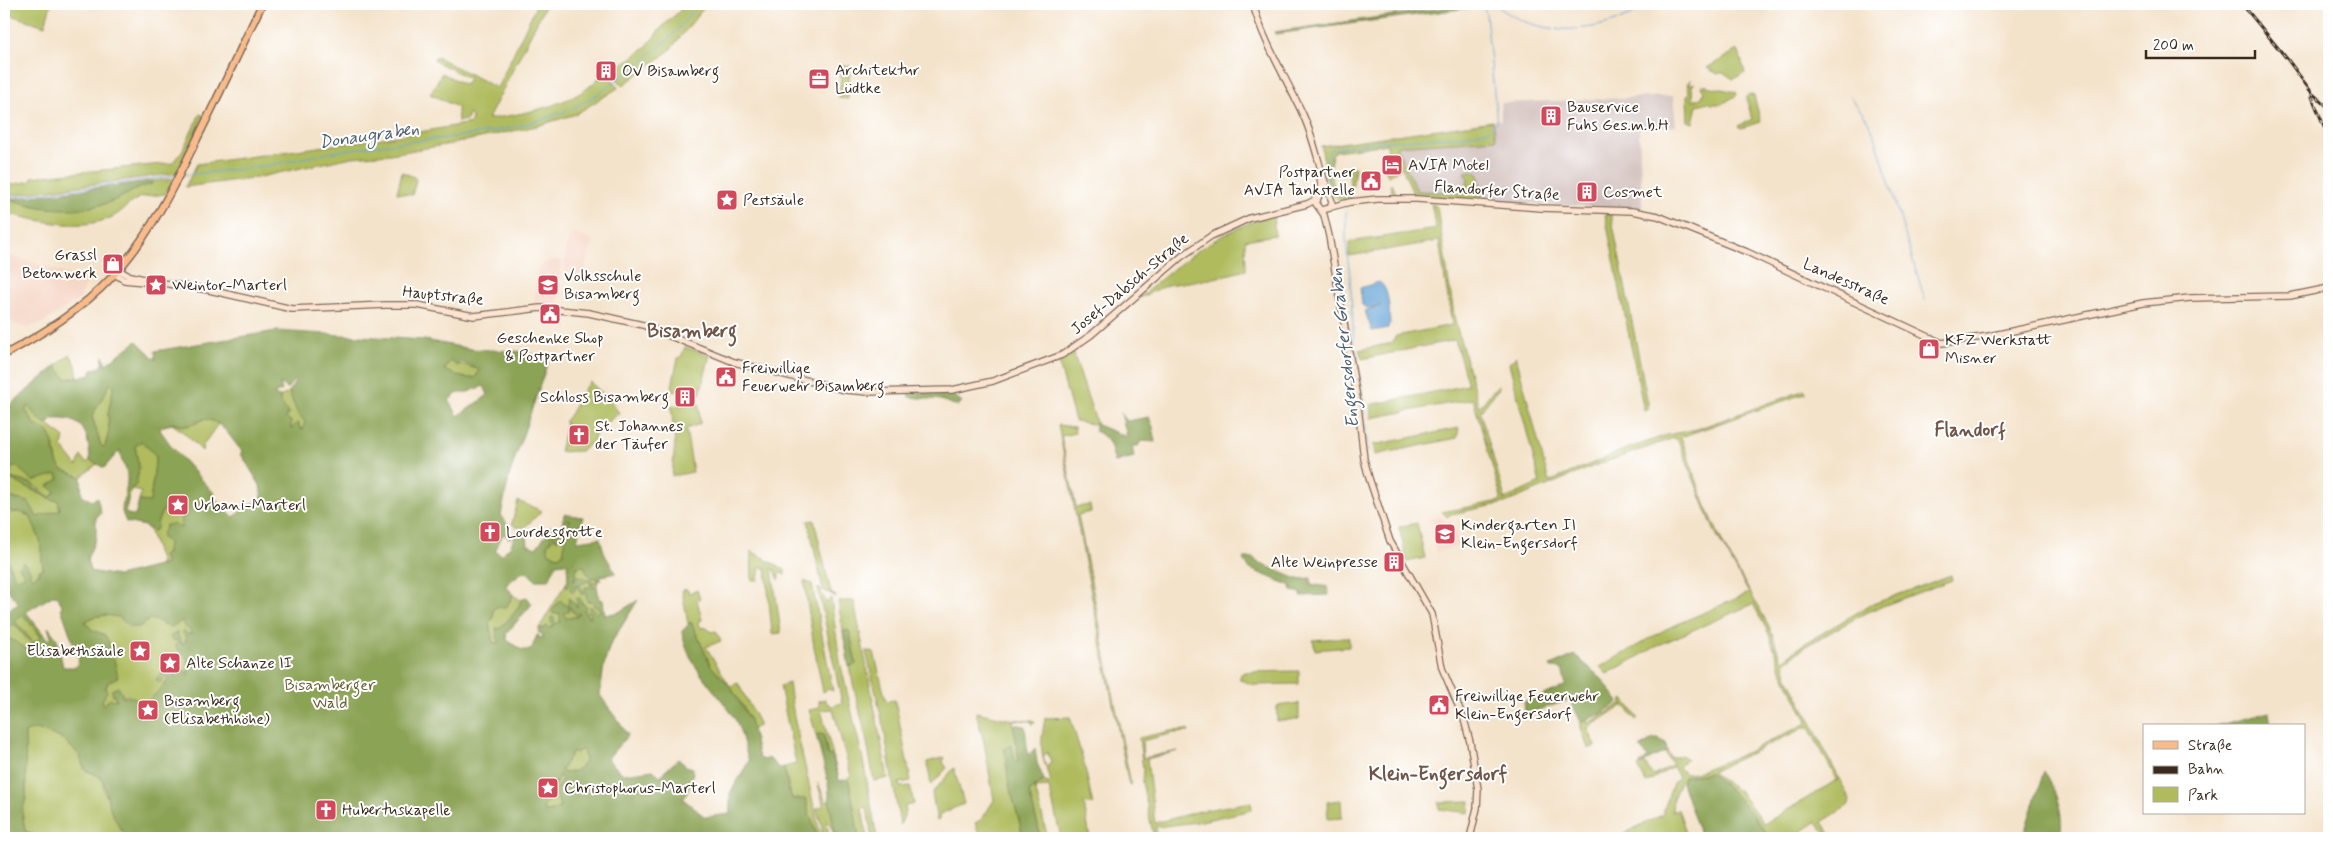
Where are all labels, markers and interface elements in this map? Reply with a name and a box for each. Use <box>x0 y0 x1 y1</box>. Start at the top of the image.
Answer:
scale bar <box>2146 28 2254 60</box>
text: 200 m <box>2153 36 2194 56</box>
building icon: OV Bisamberg <box>594 59 618 83</box>
place label: Architektur Lüdtke <box>835 60 920 99</box>
place label: OV Bisamberg <box>622 61 719 83</box>
office icon: Architektur Lüdtke <box>807 67 831 91</box>
place label: Bauservice Fuhs Ges.m.b.H <box>1567 97 1669 136</box>
building icon: Bauservice Fuhs Ges.m.b.H <box>1539 104 1563 128</box>
water label: Donaugraben <box>317 117 421 157</box>
hotel icon: AVIA Motel <box>1380 153 1404 177</box>
place label: AVIA Motel <box>1408 155 1489 176</box>
place label: Postpartner AVIA Tankstelle <box>1244 162 1355 201</box>
public building icon: Postpartner AVIA Tankstelle <box>1359 169 1383 193</box>
street label: Flandorfer Straße <box>1434 176 1560 206</box>
building icon: Cosmet <box>1575 180 1599 204</box>
place label: Cosmet <box>1603 182 1663 203</box>
place icon: Pestsäule <box>715 188 739 212</box>
place label: Pestsäule <box>743 190 804 211</box>
street label: Josef-Dabsch-Straße <box>1067 228 1194 340</box>
place label: Grassl Betonwerk <box>22 245 97 284</box>
shop icon: Grassl Betonwerk <box>101 252 125 276</box>
street label: Landesstraße <box>1800 254 1893 310</box>
place label: Volksschule Bisamberg <box>564 266 642 306</box>
water label: Engersdorfer Graben <box>1325 266 1367 429</box>
place icon: Weintor-Marterl <box>144 273 168 297</box>
school or university icon: Volksschule Bisamberg <box>536 273 560 297</box>
place label: Weintor-Marterl <box>172 275 287 296</box>
street label: Hauptstraße <box>401 281 485 311</box>
public building icon: Geschenke Shop & Postpartner <box>538 302 562 326</box>
district label: Bisamberg <box>647 319 737 347</box>
place label: Geschenke Shop & Postpartner <box>496 328 604 367</box>
place label: KFZ Werkstatt Misner <box>1945 330 2052 369</box>
shop icon: KFZ Werkstatt Misner <box>1917 337 1941 361</box>
place label: Freiwillige Feuerwehr Bisamberg <box>742 358 885 398</box>
public building icon: Freiwillige Feuerwehr Bisamberg <box>714 365 738 389</box>
building icon: Schloss Bisamberg <box>673 385 697 409</box>
place label: Schloss Bisamberg <box>540 387 669 409</box>
place label: St. Johannes der Täufer <box>595 416 683 455</box>
district label: Flandorf <box>1934 418 2006 443</box>
church icon: St. Johannes der Täufer <box>567 423 591 447</box>
place icon: Urbani-Marterl <box>166 493 190 517</box>
place label: Urbani-Marterl <box>194 495 306 516</box>
place label: Kindergarten II Klein-Engersdorf <box>1461 515 1578 555</box>
church icon: Lourdesgrotte <box>478 520 502 544</box>
place label: Lourdesgrotte <box>506 522 603 544</box>
school or university icon: Kindergarten II Klein-Engersdorf <box>1433 522 1457 546</box>
building icon: Alte Weinpresse <box>1382 550 1406 574</box>
place label: Alte Weinpresse <box>1271 552 1378 573</box>
place icon: Elisabethsäule <box>128 639 152 663</box>
place label: Elisabethsäule <box>27 641 124 662</box>
place icon: Alte Schanze II <box>158 651 182 675</box>
place label: Alte Schanze II <box>186 653 292 674</box>
park label: Bisamberger Wald <box>284 675 376 714</box>
place label: Freiwillige Feuerwehr Klein-Engersdorf <box>1455 686 1599 726</box>
place label: Bisamberg (Elisabethhöhe) <box>164 691 270 730</box>
public building icon: Freiwillige Feuerwehr Klein-Engersdorf <box>1427 693 1451 717</box>
place icon: Bisamberg (Elisabethhöhe) <box>136 698 160 722</box>
legend <box>2143 724 2306 814</box>
text: Straße <box>2188 736 2232 756</box>
text: Bahn <box>2188 760 2225 780</box>
district label: Klein-Engersdorf <box>1369 762 1507 790</box>
place icon: Christophorus-Marterl <box>536 776 560 800</box>
place label: Christophorus-Marterl <box>564 778 716 799</box>
text: Park <box>2188 786 2218 806</box>
church icon: Hubertuskapelle <box>314 798 338 822</box>
place label: Hubertuskapelle <box>342 800 451 821</box>

